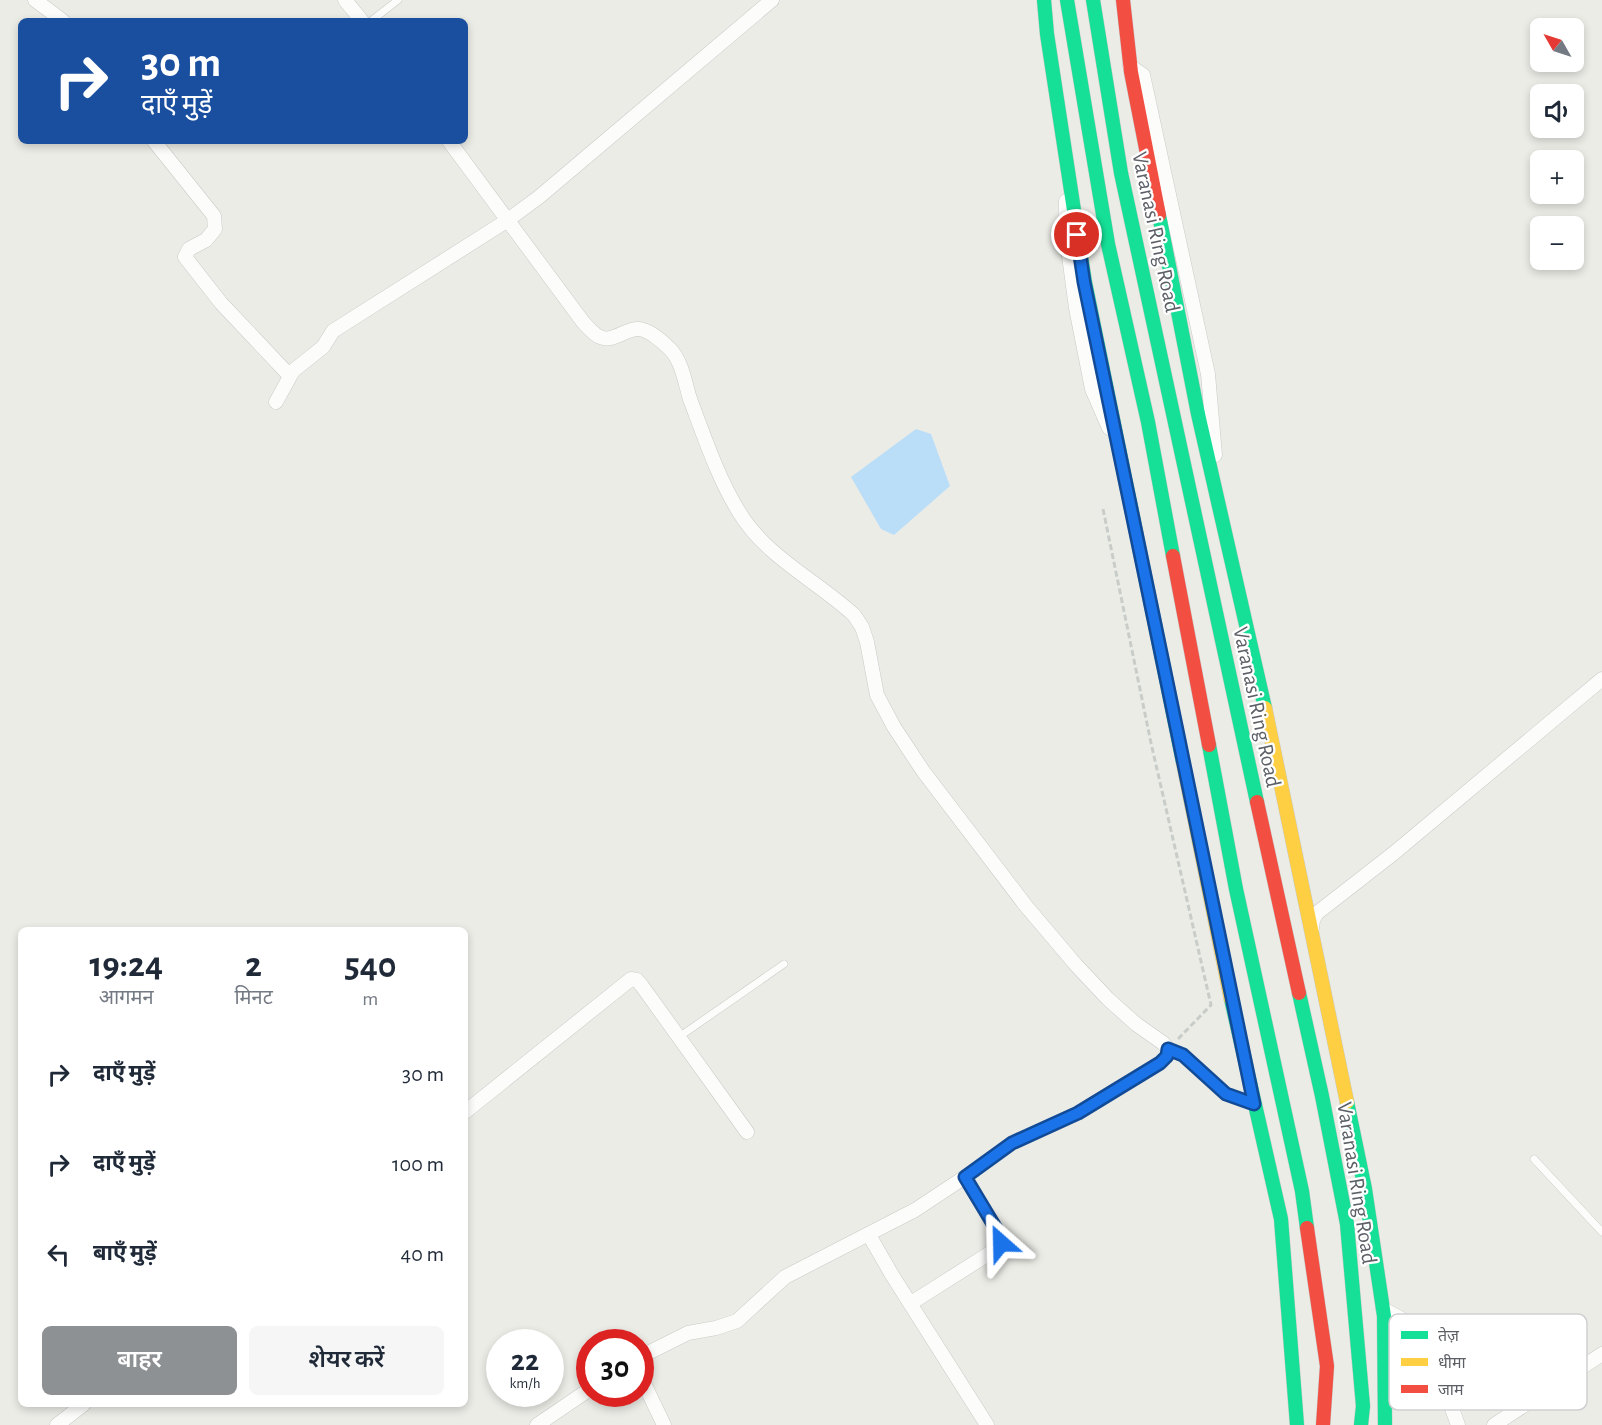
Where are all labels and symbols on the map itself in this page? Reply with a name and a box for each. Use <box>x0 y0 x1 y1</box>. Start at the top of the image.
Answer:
north arrow <box>1530 18 1584 72</box>
street label: Varanasi Ring Road <box>1128 150 1184 314</box>
pin <box>1051 209 1102 260</box>
street label: Varanasi Ring Road <box>1229 625 1285 789</box>
street label: Varanasi Ring Road <box>1333 1100 1381 1266</box>
position arrow <box>969 1211 1033 1275</box>
legend <box>1389 1314 1587 1410</box>
text: तेज़ <box>1438 1326 1460 1344</box>
speed limit sign: 30 <box>576 1329 654 1407</box>
text: धीमा <box>1438 1354 1467 1371</box>
text: जाम <box>1438 1382 1464 1398</box>

